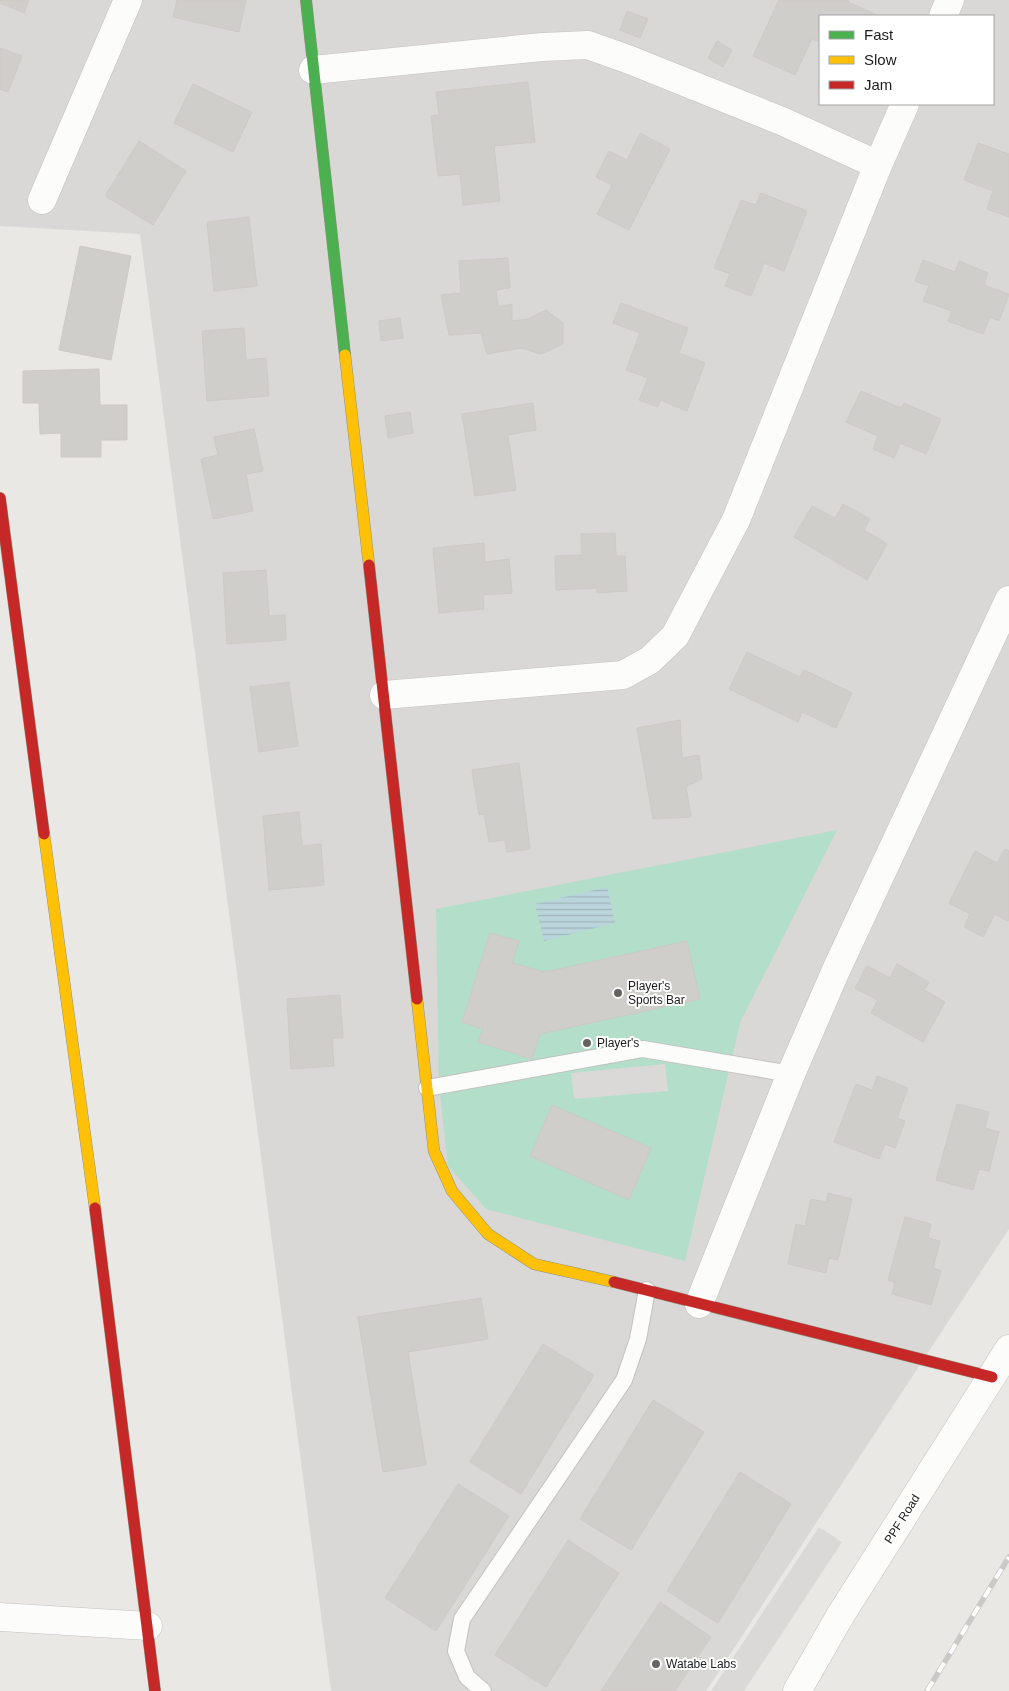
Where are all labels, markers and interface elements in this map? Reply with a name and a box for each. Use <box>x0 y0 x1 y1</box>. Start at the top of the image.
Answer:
legend <box>819 15 994 105</box>
text: Fast <box>864 26 894 43</box>
text: Slow <box>864 51 897 68</box>
text: Jam <box>864 76 892 93</box>
place label: Player's Sports Bar <box>628 979 685 1007</box>
marker: Player's Sports Bar <box>612 987 624 999</box>
place label: Player's <box>597 1036 639 1050</box>
marker: Player's <box>581 1037 593 1049</box>
street label: PPF Road <box>881 1492 923 1546</box>
place label: Watabe Labs <box>666 1657 736 1671</box>
marker: Watabe Labs <box>650 1658 662 1670</box>

